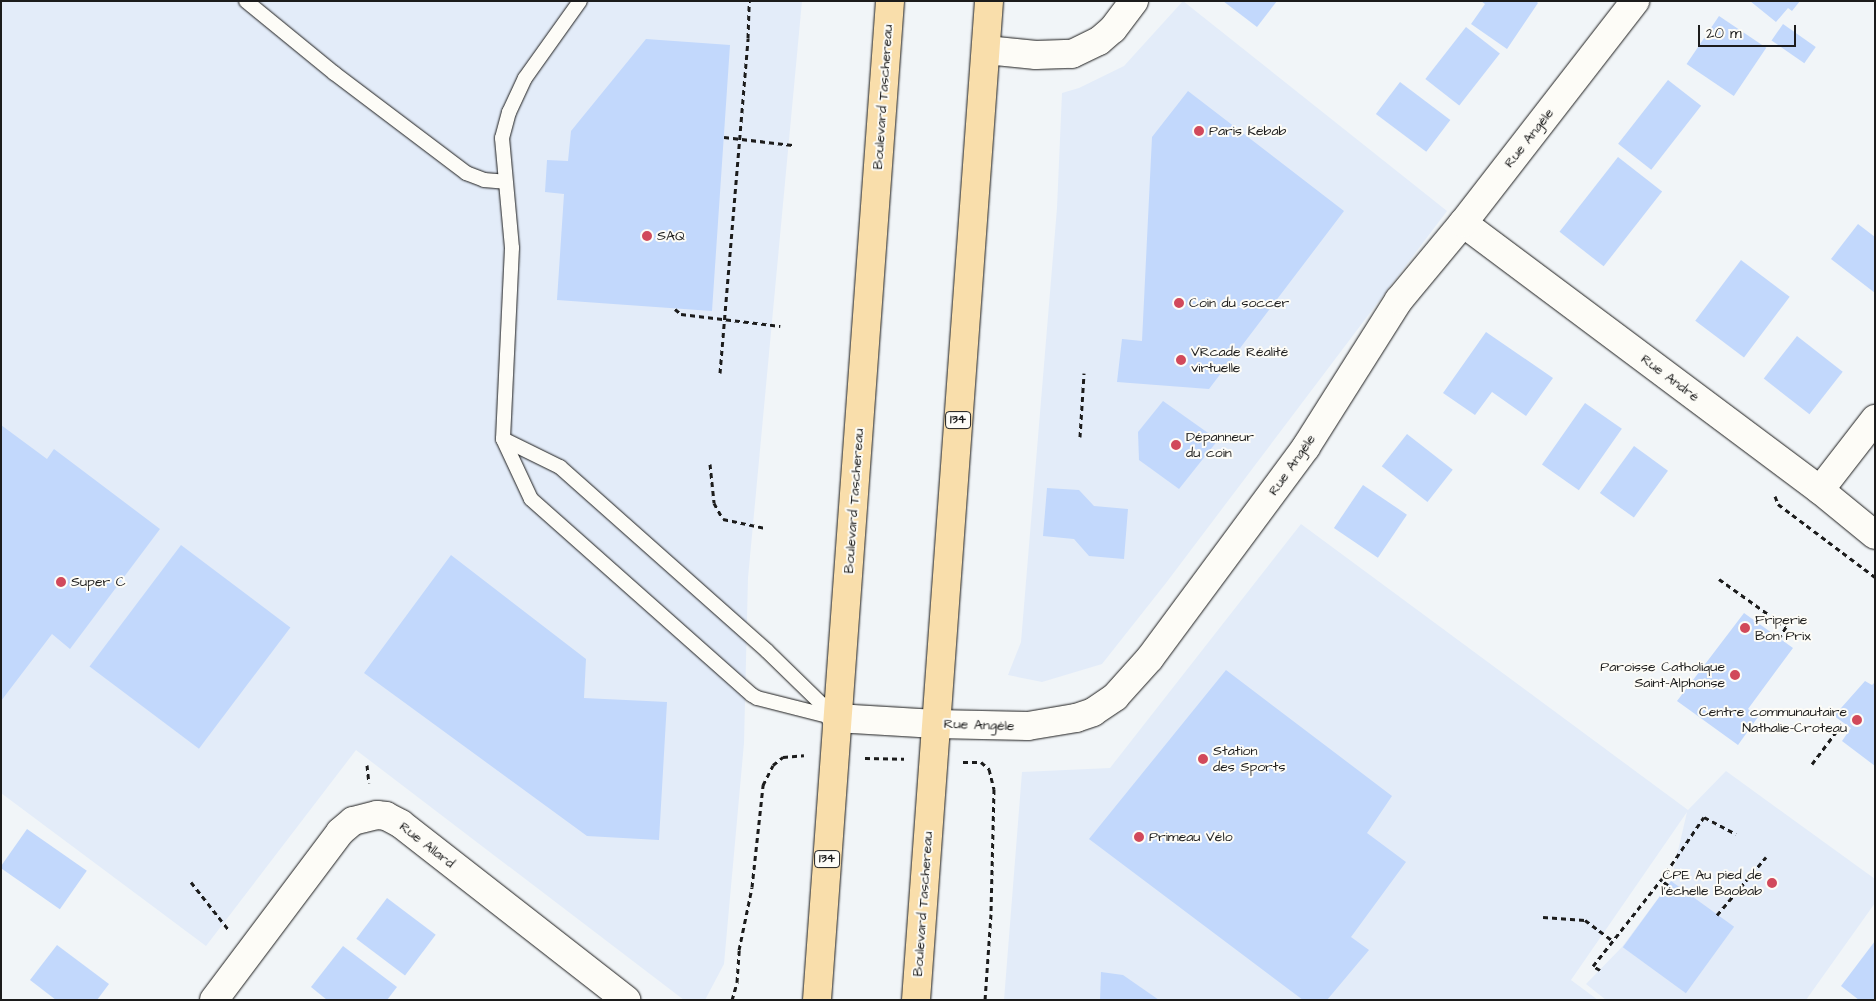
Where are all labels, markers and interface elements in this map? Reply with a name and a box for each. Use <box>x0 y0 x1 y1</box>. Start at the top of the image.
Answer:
scale bar <box>1701 15 1798 47</box>
text: 20 m <box>1706 23 1742 44</box>
street label: Boulevard Taschereau <box>870 24 896 170</box>
street label: Rue Angèle <box>1501 105 1557 171</box>
place label: Paris Kebab <box>1209 123 1286 139</box>
marker: Paris Kebab <box>1193 125 1205 137</box>
place label: SAQ <box>657 228 685 244</box>
marker: SAQ <box>641 230 653 242</box>
place label: Coin du soccer <box>1189 295 1289 311</box>
marker: Coin du soccer <box>1173 297 1185 309</box>
place label: VRcade Réalité virtuelle <box>1191 344 1288 377</box>
street label: Rue André <box>1638 351 1702 405</box>
marker: VRcade Réalité virtuelle <box>1175 354 1187 366</box>
road number: 134 <box>944 410 972 430</box>
street label: Boulevard Taschereau <box>841 428 867 574</box>
place label: Dépanneur du coin <box>1186 429 1254 462</box>
street label: Rue Angèle <box>1265 431 1319 499</box>
marker: Dépanneur du coin <box>1170 439 1182 451</box>
place label: Super C <box>71 574 126 590</box>
marker: Super C <box>55 576 67 588</box>
place label: Friperie Bon Prix <box>1755 612 1811 644</box>
marker: Friperie Bon Prix <box>1739 622 1751 634</box>
place label: Paroisse Catholique Saint-Alphonse <box>1600 659 1725 692</box>
marker: Paroisse Catholique Saint-Alphonse <box>1729 669 1741 681</box>
place label: Centre communautaire Nathalie-Croteau <box>1699 704 1847 736</box>
marker: Centre communautaire Nathalie-Croteau <box>1851 714 1863 726</box>
street label: Rue Angèle <box>943 715 1015 735</box>
place label: Station des Sports <box>1213 743 1285 776</box>
marker: Station des Sports <box>1197 753 1209 765</box>
street label: Rue Allard <box>396 818 458 872</box>
place label: Primeau Vélo <box>1149 829 1233 845</box>
street label: Boulevard Taschereau <box>910 831 936 977</box>
marker: Primeau Vélo <box>1133 831 1145 843</box>
road number: 134 <box>813 850 841 869</box>
place label: CPE Au pied de l'échelle Baobab <box>1661 867 1762 900</box>
marker: CPE Au pied de l'échelle Baobab <box>1766 877 1778 889</box>

